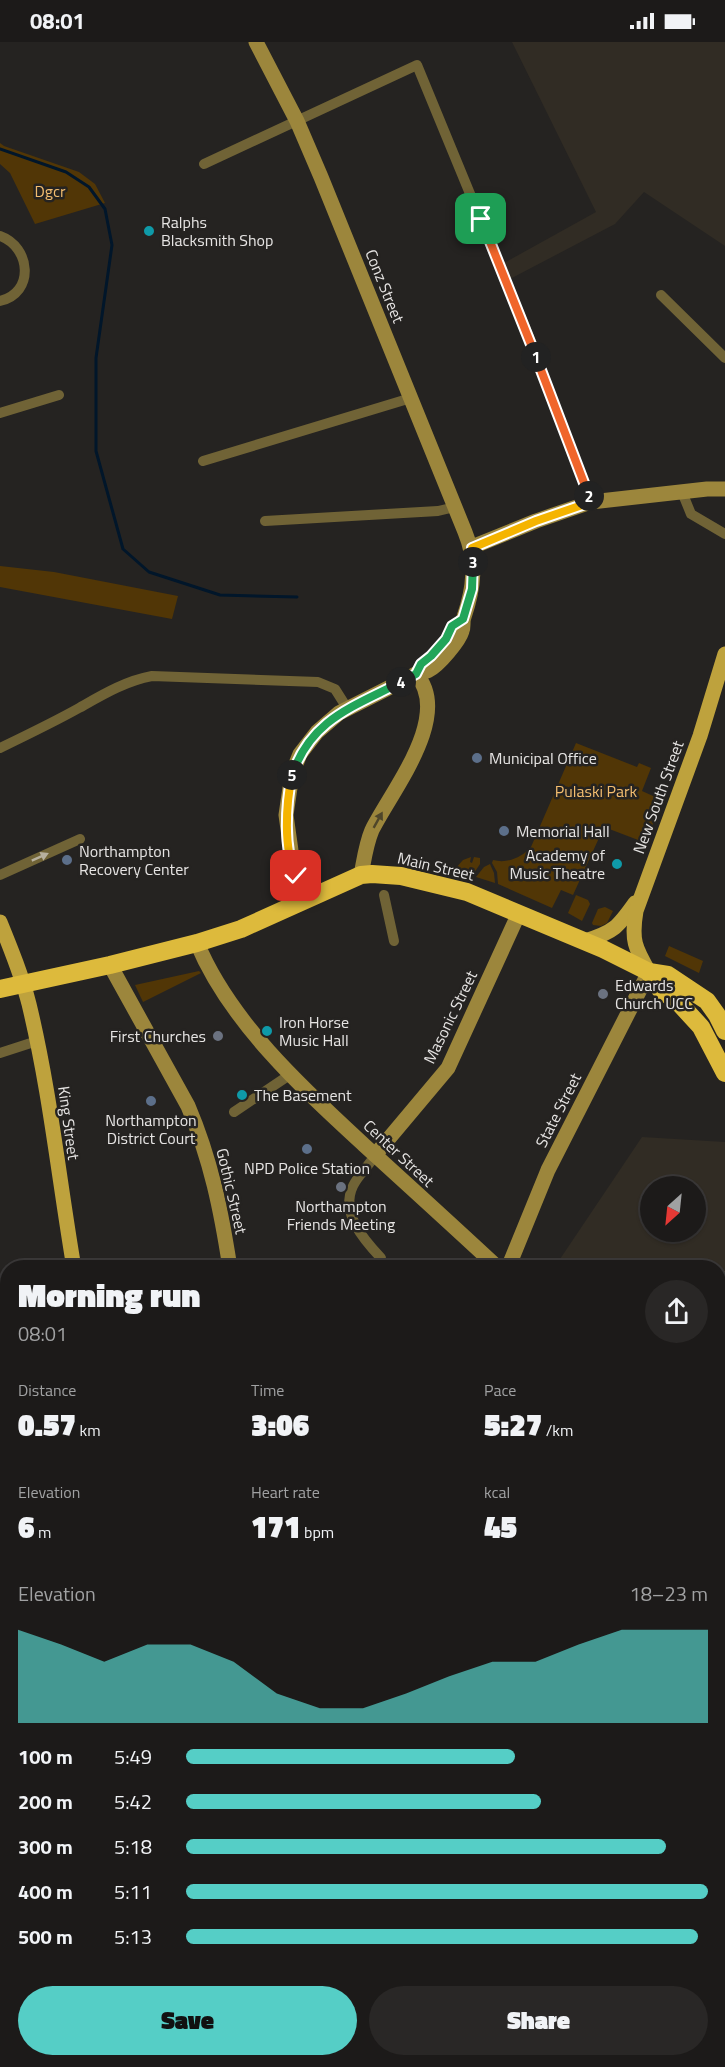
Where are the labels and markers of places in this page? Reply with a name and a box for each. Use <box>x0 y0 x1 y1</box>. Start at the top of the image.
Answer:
pin <box>455 193 506 244</box>
place label: Ralphs Blacksmith Shop <box>161 210 273 252</box>
marker: Ralphs Blacksmith Shop <box>142 224 156 238</box>
pin: 1 <box>521 342 551 372</box>
pin: 2 <box>574 481 604 511</box>
pin: 3 <box>458 547 488 577</box>
pin: 4 <box>386 667 416 697</box>
place label: Municipal Office <box>489 746 597 770</box>
marker: Municipal Office <box>470 751 484 765</box>
pin: 5 <box>277 760 307 790</box>
place label: Memorial Hall <box>516 819 610 843</box>
marker: Memorial Hall <box>497 824 511 838</box>
place label: Northampton Recovery Center <box>79 839 189 881</box>
place label: Academy of Music Theatre <box>509 843 606 885</box>
pin <box>270 850 321 901</box>
marker: Northampton Recovery Center <box>60 853 74 867</box>
marker: Academy of Music Theatre <box>610 857 624 871</box>
place label: Edwards Church UCC <box>615 973 693 1015</box>
marker: Edwards Church UCC <box>596 987 610 1001</box>
place label: Iron Horse Music Hall <box>279 1010 349 1052</box>
place label: First Churches <box>110 1024 206 1048</box>
marker: Iron Horse Music Hall <box>260 1024 274 1038</box>
marker: First Churches <box>211 1029 225 1043</box>
place label: The Basement <box>254 1083 352 1107</box>
marker: The Basement <box>235 1088 249 1102</box>
marker: Northampton District Court <box>144 1094 158 1108</box>
place label: Northampton District Court <box>105 1108 197 1150</box>
marker: NPD Police Station <box>300 1142 314 1156</box>
place label: NPD Police Station <box>244 1156 370 1180</box>
marker: Northampton Friends Meeting <box>334 1180 348 1194</box>
place label: Northampton Friends Meeting <box>287 1194 395 1236</box>

